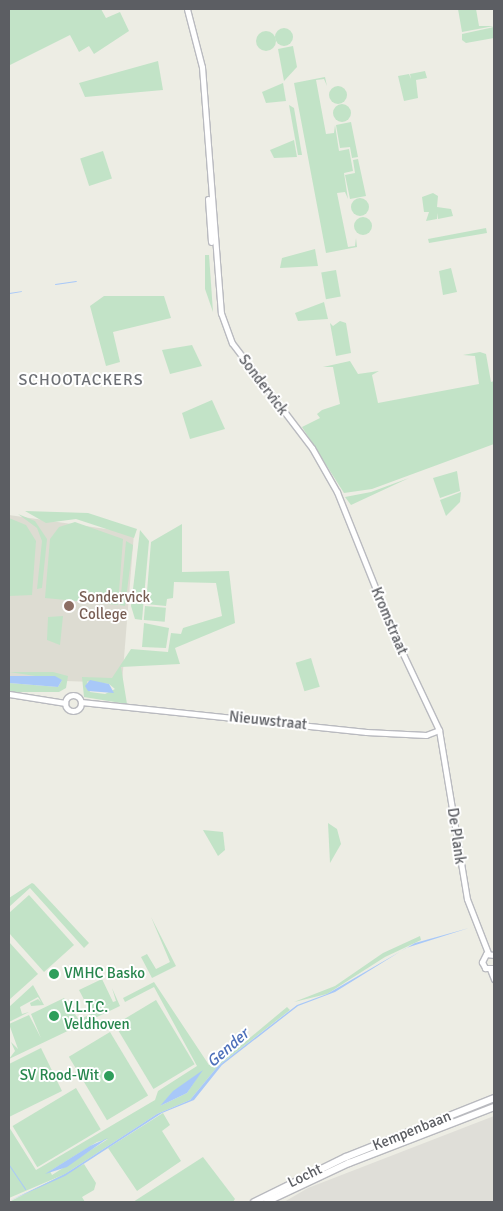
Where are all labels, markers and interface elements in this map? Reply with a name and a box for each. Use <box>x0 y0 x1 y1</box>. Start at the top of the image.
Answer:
street label: Sondervick <box>234 351 292 419</box>
district label: SCHOOTACKERS <box>17 370 145 390</box>
street label: Kromstraat <box>367 585 411 657</box>
place label: Sondervick College <box>79 588 150 623</box>
marker: Sondervick College <box>63 600 75 612</box>
street label: Nieuwstraat <box>228 708 308 734</box>
street label: De Plank <box>443 807 469 865</box>
place label: VMHC Basko <box>64 965 145 983</box>
marker: VMHC Basko <box>48 968 60 980</box>
place label: V.L.T.C. Veldhoven <box>64 998 130 1033</box>
marker: V.L.T.C. Veldhoven <box>48 1010 60 1022</box>
water label: Gender <box>203 1025 253 1071</box>
place label: SV Rood-Wit <box>20 1067 99 1085</box>
marker: SV Rood-Wit <box>103 1070 115 1082</box>
street label: Kempenbaan <box>370 1107 454 1155</box>
street label: Locht <box>285 1160 325 1192</box>

